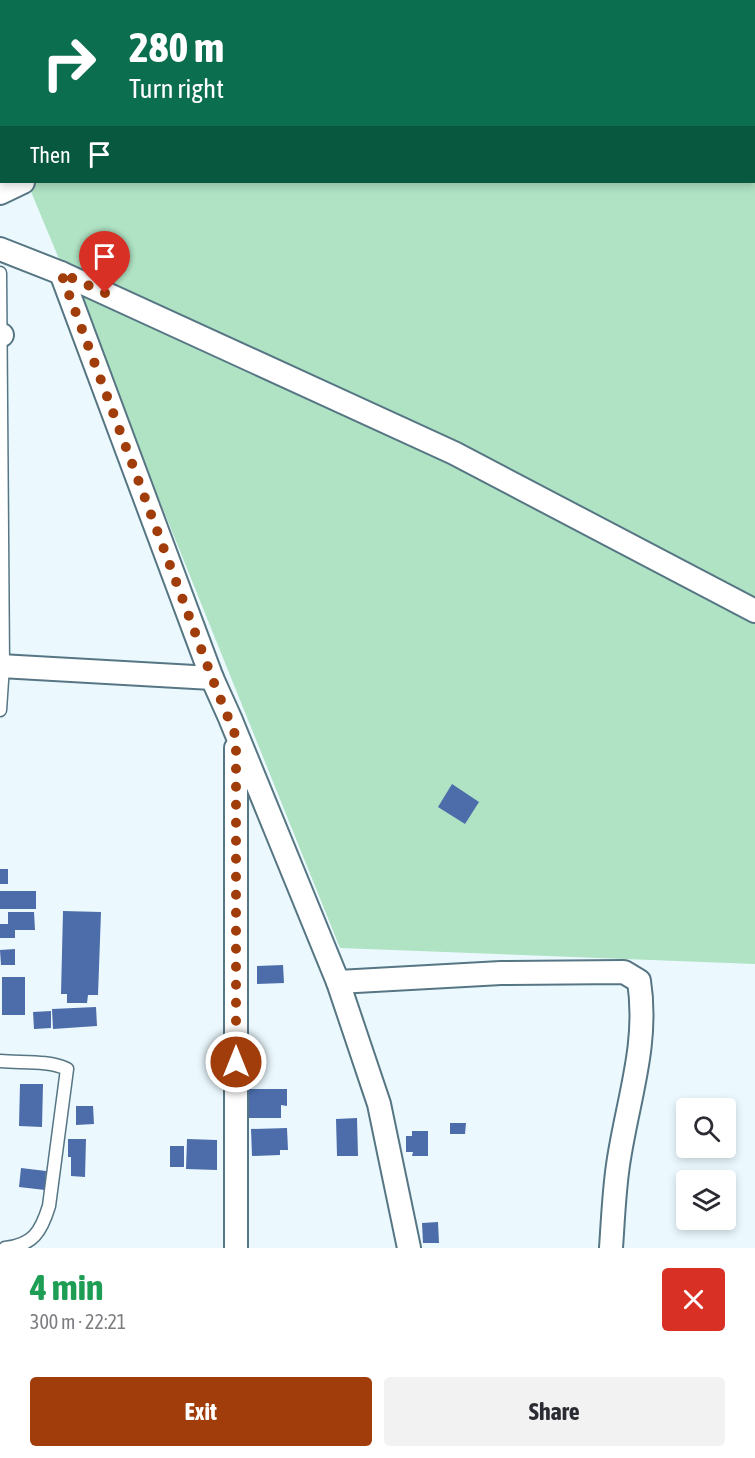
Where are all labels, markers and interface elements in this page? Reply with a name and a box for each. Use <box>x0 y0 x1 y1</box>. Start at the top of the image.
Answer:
text: 280 m <box>129 23 224 71</box>
icon: right <box>30 24 108 102</box>
text: Turn right <box>129 73 224 104</box>
icon: arrive <box>83 138 116 171</box>
text: Then <box>30 142 71 168</box>
pin <box>79 231 130 293</box>
icon: arrive <box>88 240 121 273</box>
position arrow <box>204 1030 268 1094</box>
map controls <box>676 1098 736 1230</box>
button: search <box>676 1098 736 1158</box>
button: layers <box>676 1170 736 1230</box>
text: 4 min <box>30 1266 104 1308</box>
button: close <box>662 1268 725 1331</box>
text: 300 m · 22:21 <box>30 1310 126 1333</box>
button: Exit <box>30 1377 372 1446</box>
button: Share <box>384 1377 725 1446</box>

